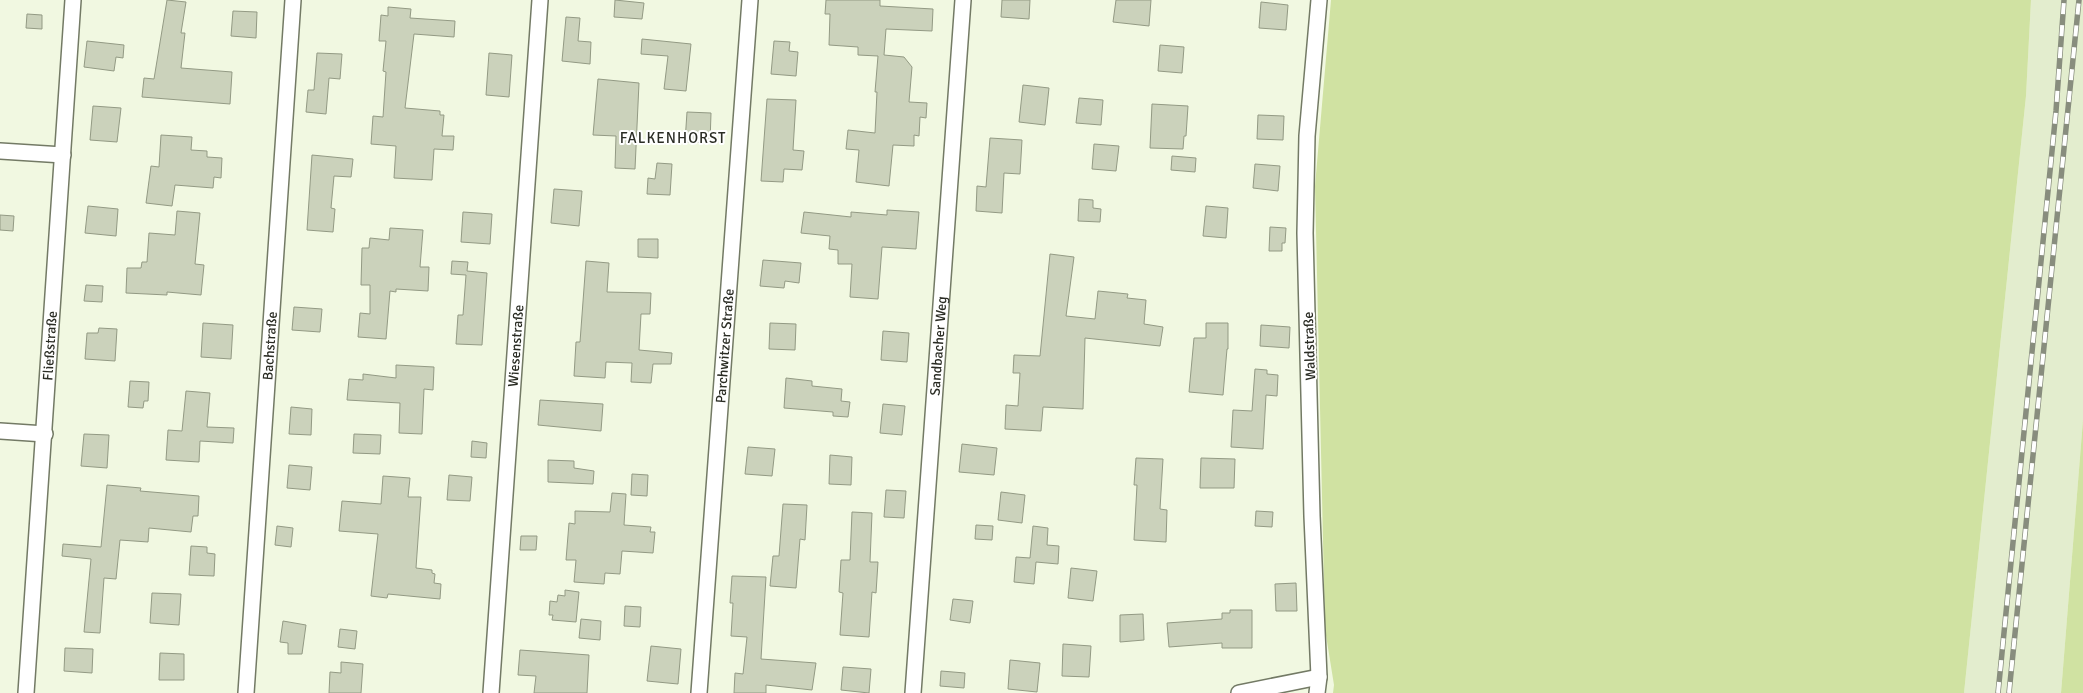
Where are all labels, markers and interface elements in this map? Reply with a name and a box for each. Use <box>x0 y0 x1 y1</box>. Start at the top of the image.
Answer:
district label: FALKENHORST <box>620 129 726 147</box>
street label: Parchwitzer Straße <box>712 288 738 404</box>
street label: Sandbacher Weg <box>926 296 951 396</box>
street label: Wiesenstraße <box>505 304 527 388</box>
street label: Fließstraße <box>39 310 61 381</box>
street label: Bachstraße <box>259 311 281 381</box>
street label: Waldstraße <box>1300 311 1319 381</box>

